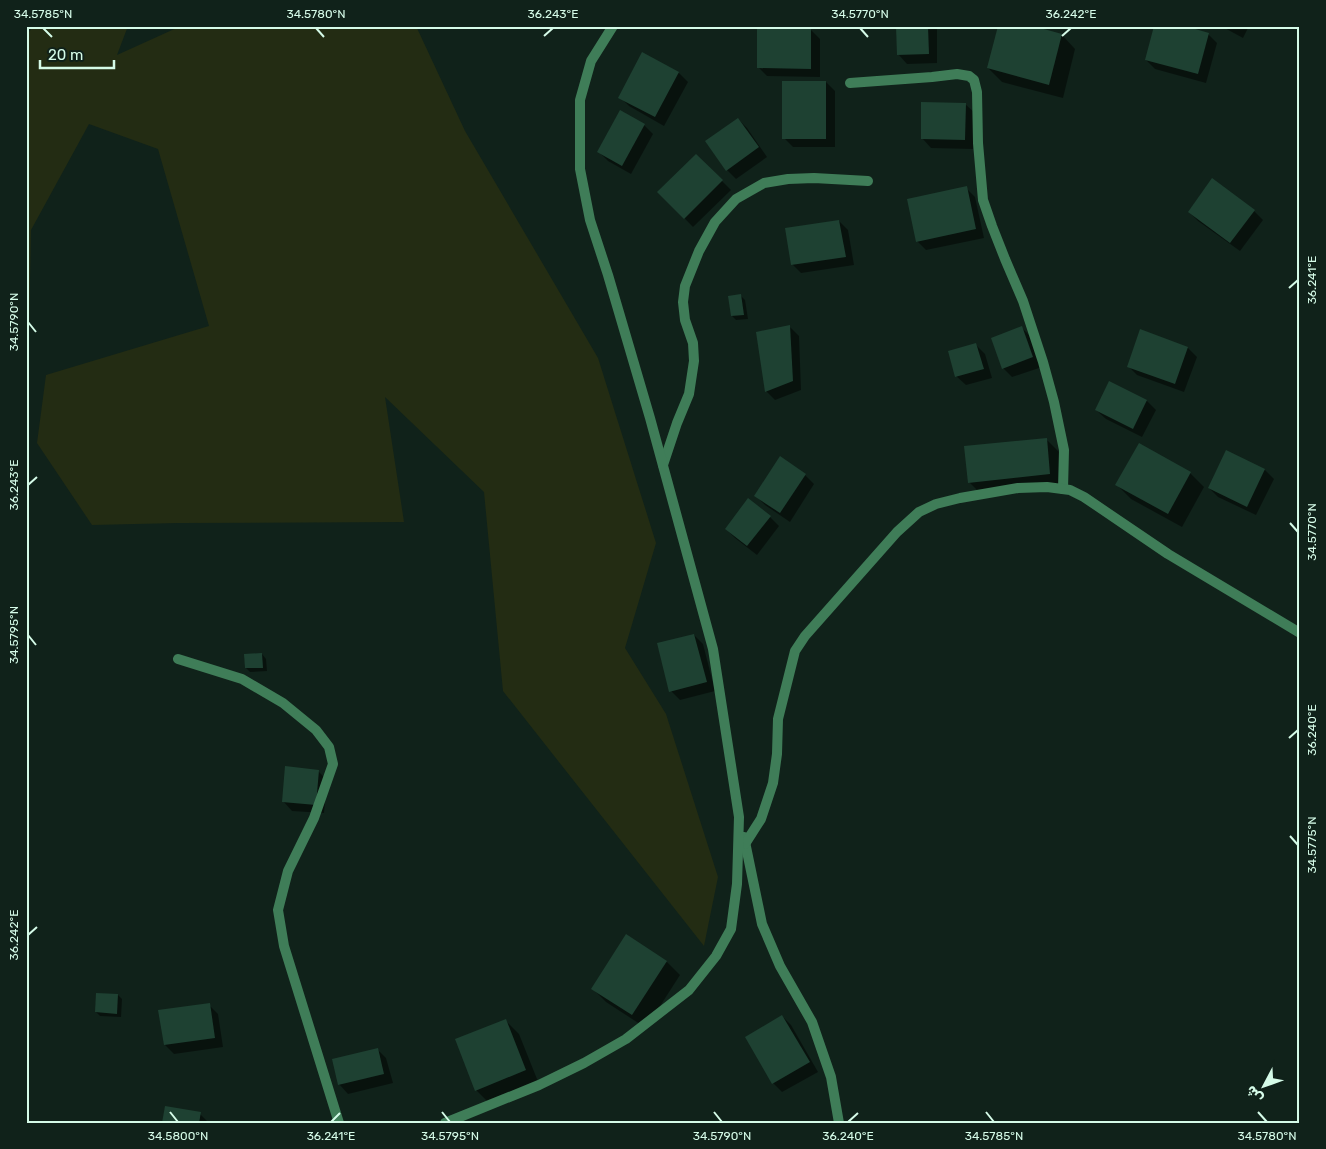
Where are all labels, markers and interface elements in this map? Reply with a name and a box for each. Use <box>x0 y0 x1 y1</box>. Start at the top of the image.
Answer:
text: 34.5785°N <box>14 7 72 21</box>
text: 34.5780°N <box>286 7 346 21</box>
text: 36.243°E <box>528 7 579 21</box>
text: 34.5770°N <box>831 7 889 21</box>
text: 36.242°E <box>1046 7 1096 21</box>
scale bar <box>40 38 114 70</box>
text: 20 m <box>48 46 83 64</box>
text: 36.241°E <box>1305 256 1319 304</box>
text: 34.5790°N <box>7 293 21 351</box>
text: 36.243°E <box>7 460 21 511</box>
text: 34.5770°N <box>1305 503 1319 561</box>
text: 34.5795°N <box>7 606 21 664</box>
text: 36.240°E <box>1305 704 1319 756</box>
text: 34.5775°N <box>1305 816 1319 874</box>
text: 36.242°E <box>7 910 21 960</box>
north arrow <box>1238 1062 1288 1112</box>
text: ش <box>1242 1082 1267 1106</box>
text: 34.5800°N <box>148 1129 208 1143</box>
text: 36.241°E <box>307 1129 355 1143</box>
text: 34.5795°N <box>421 1129 479 1143</box>
text: 34.5790°N <box>693 1129 751 1143</box>
text: 36.240°E <box>822 1129 874 1143</box>
text: 34.5785°N <box>965 1129 1023 1143</box>
text: 34.5780°N <box>1237 1129 1297 1143</box>

